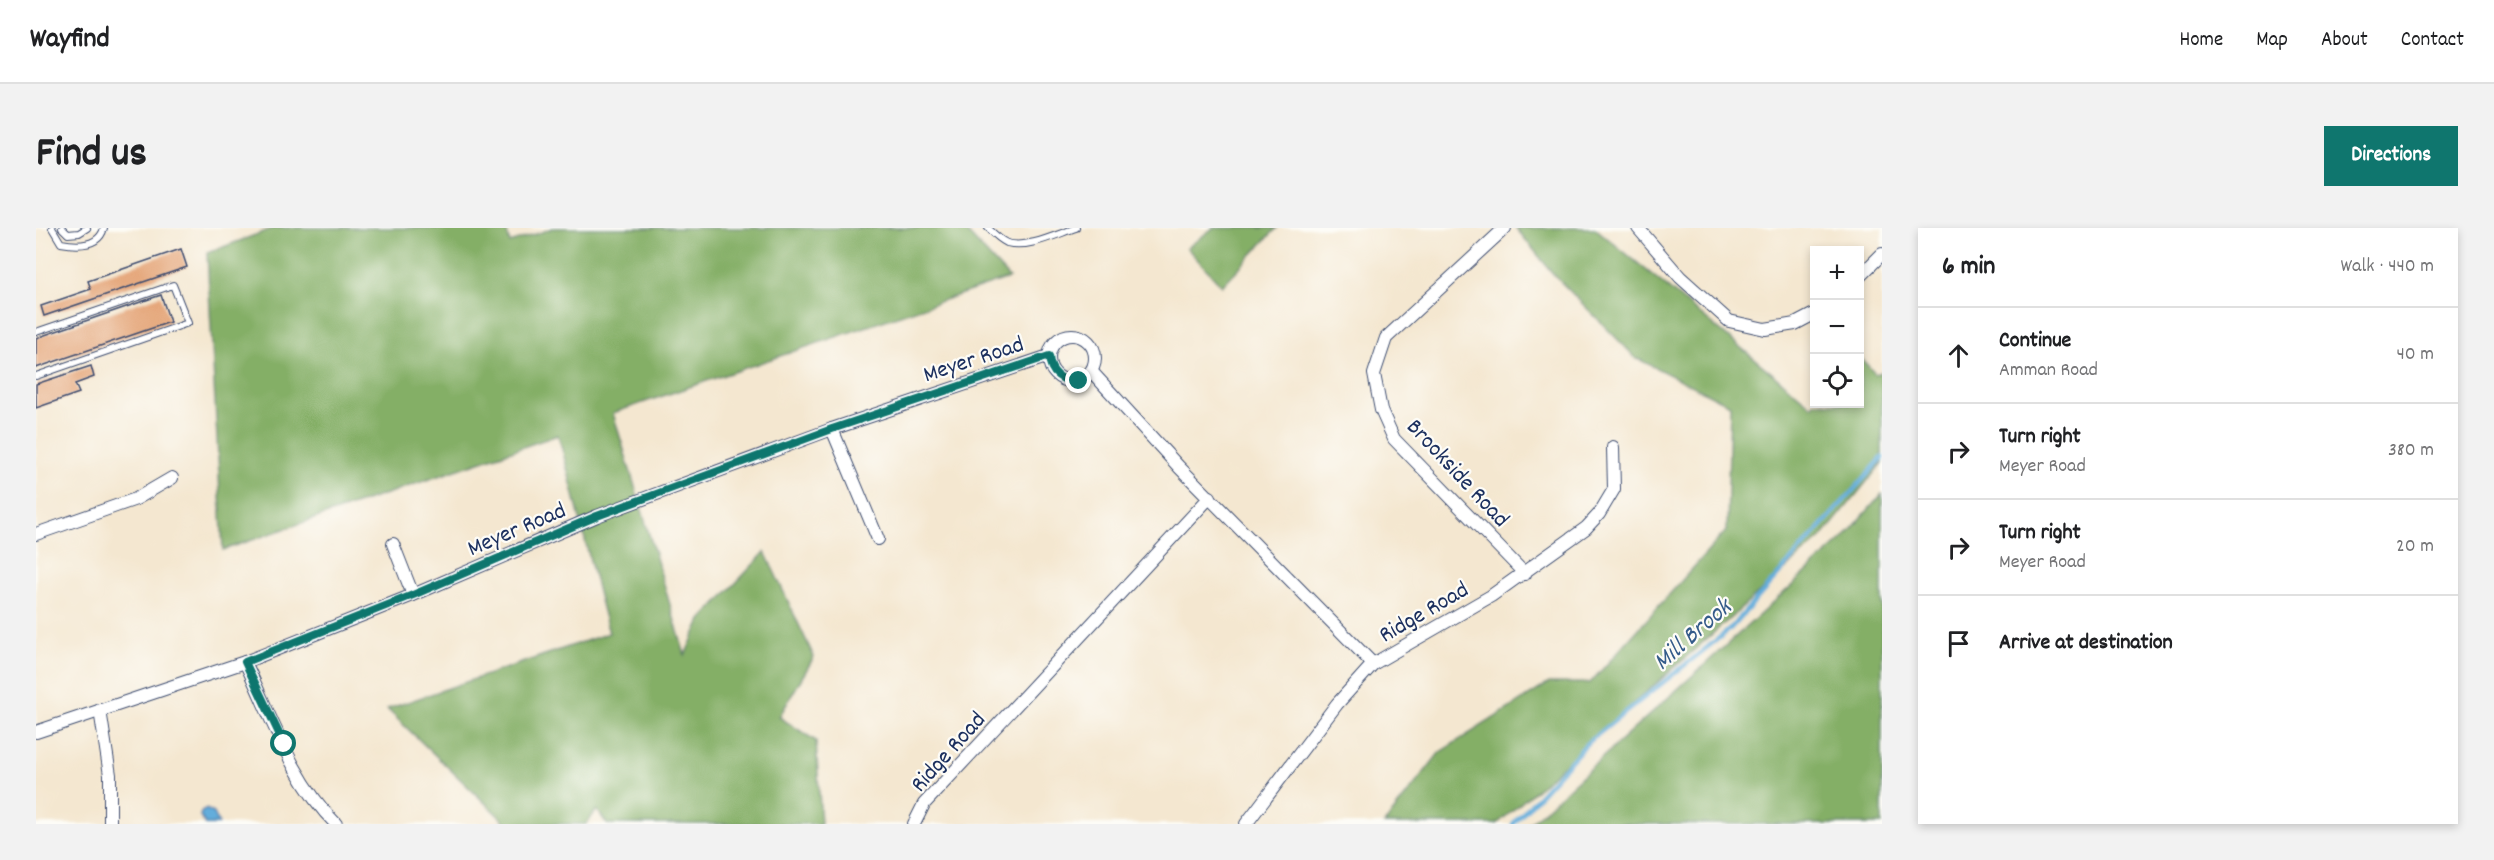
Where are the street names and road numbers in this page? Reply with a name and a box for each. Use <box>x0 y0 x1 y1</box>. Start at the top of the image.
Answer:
street label: Meyer Road <box>919 329 1029 393</box>
street label: Brookside Road <box>1397 412 1516 536</box>
street label: Meyer Road <box>463 495 572 567</box>
street label: Ridge Road <box>1373 574 1476 653</box>
street label: Ridge Road <box>904 705 995 801</box>

